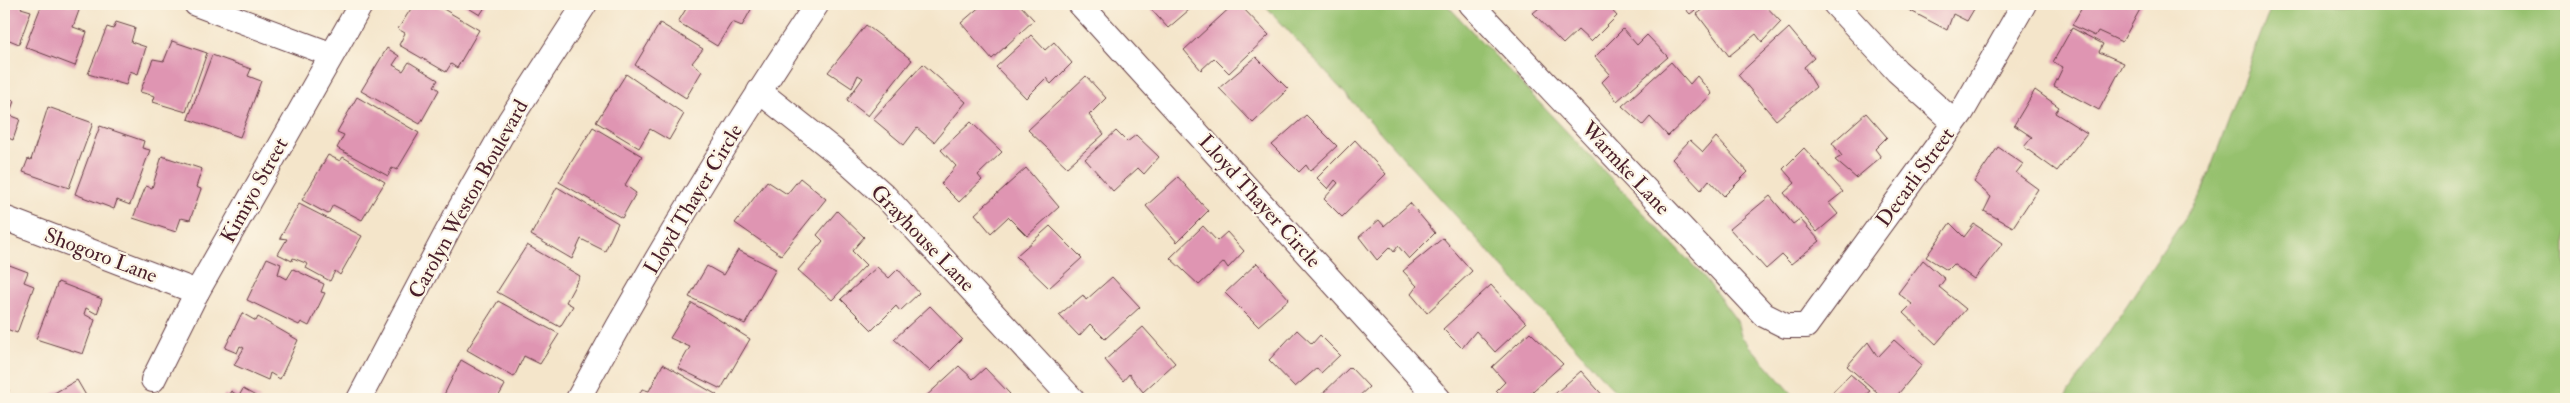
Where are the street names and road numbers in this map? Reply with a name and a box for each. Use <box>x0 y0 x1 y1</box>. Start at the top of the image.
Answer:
street label: Carolyn Weston Boulevard <box>402 94 535 304</box>
street label: Warmke Lane <box>1575 115 1676 221</box>
street label: Lloyd Thayer Circle <box>638 119 749 279</box>
street label: Decarli Street <box>1870 122 1961 232</box>
street label: Lloyd Thayer Circle <box>1193 129 1327 274</box>
street label: Kimiyo Street <box>214 133 295 248</box>
street label: Grayhouse Lane <box>865 179 981 298</box>
street label: Shogoro Lane <box>40 222 161 289</box>

